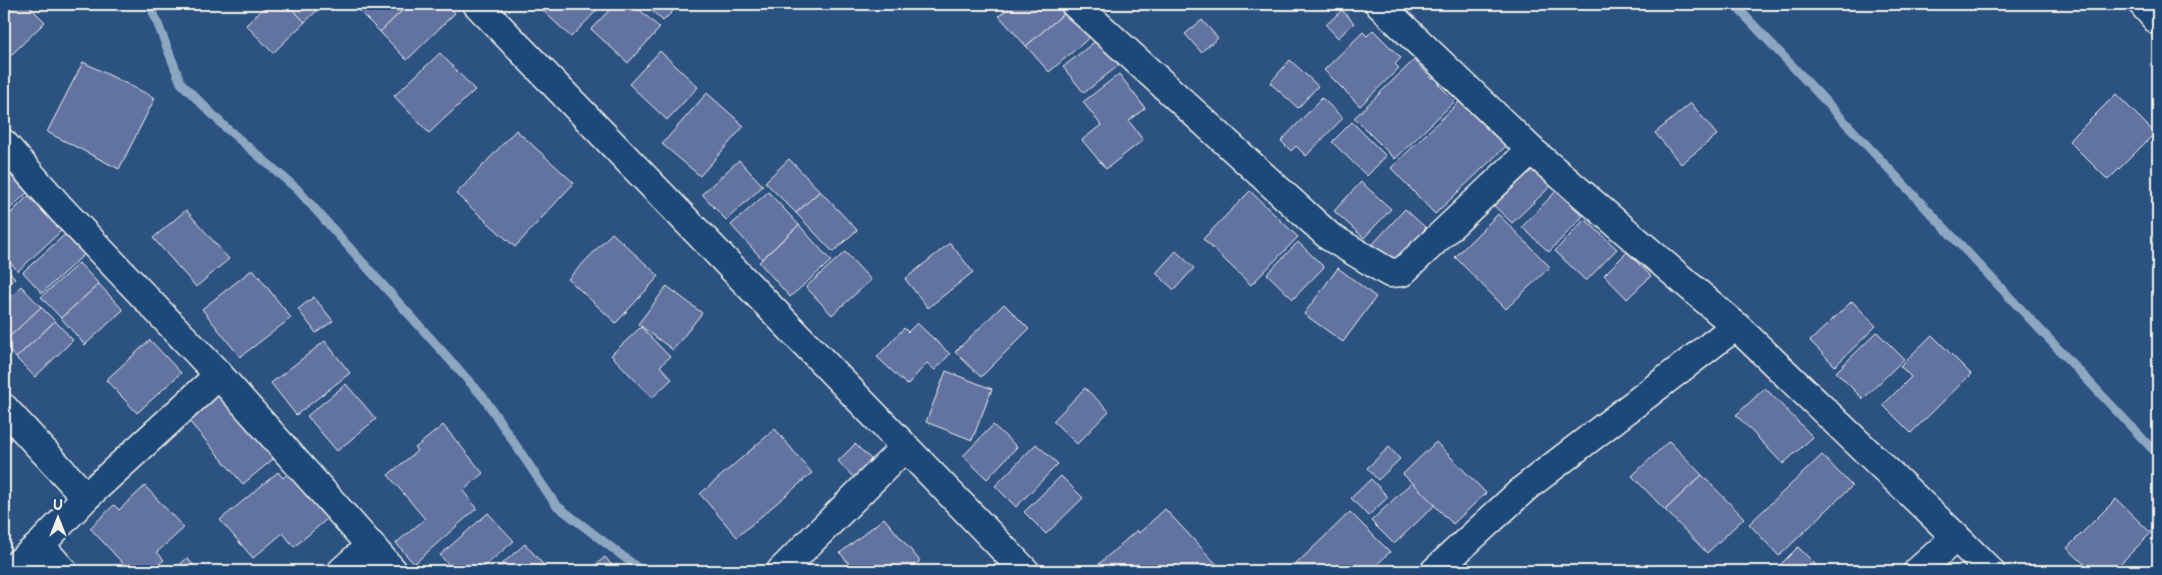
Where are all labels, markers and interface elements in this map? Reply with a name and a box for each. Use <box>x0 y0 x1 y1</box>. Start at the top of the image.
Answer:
north arrow <box>32 492 82 542</box>
text: U <box>53 497 63 514</box>

